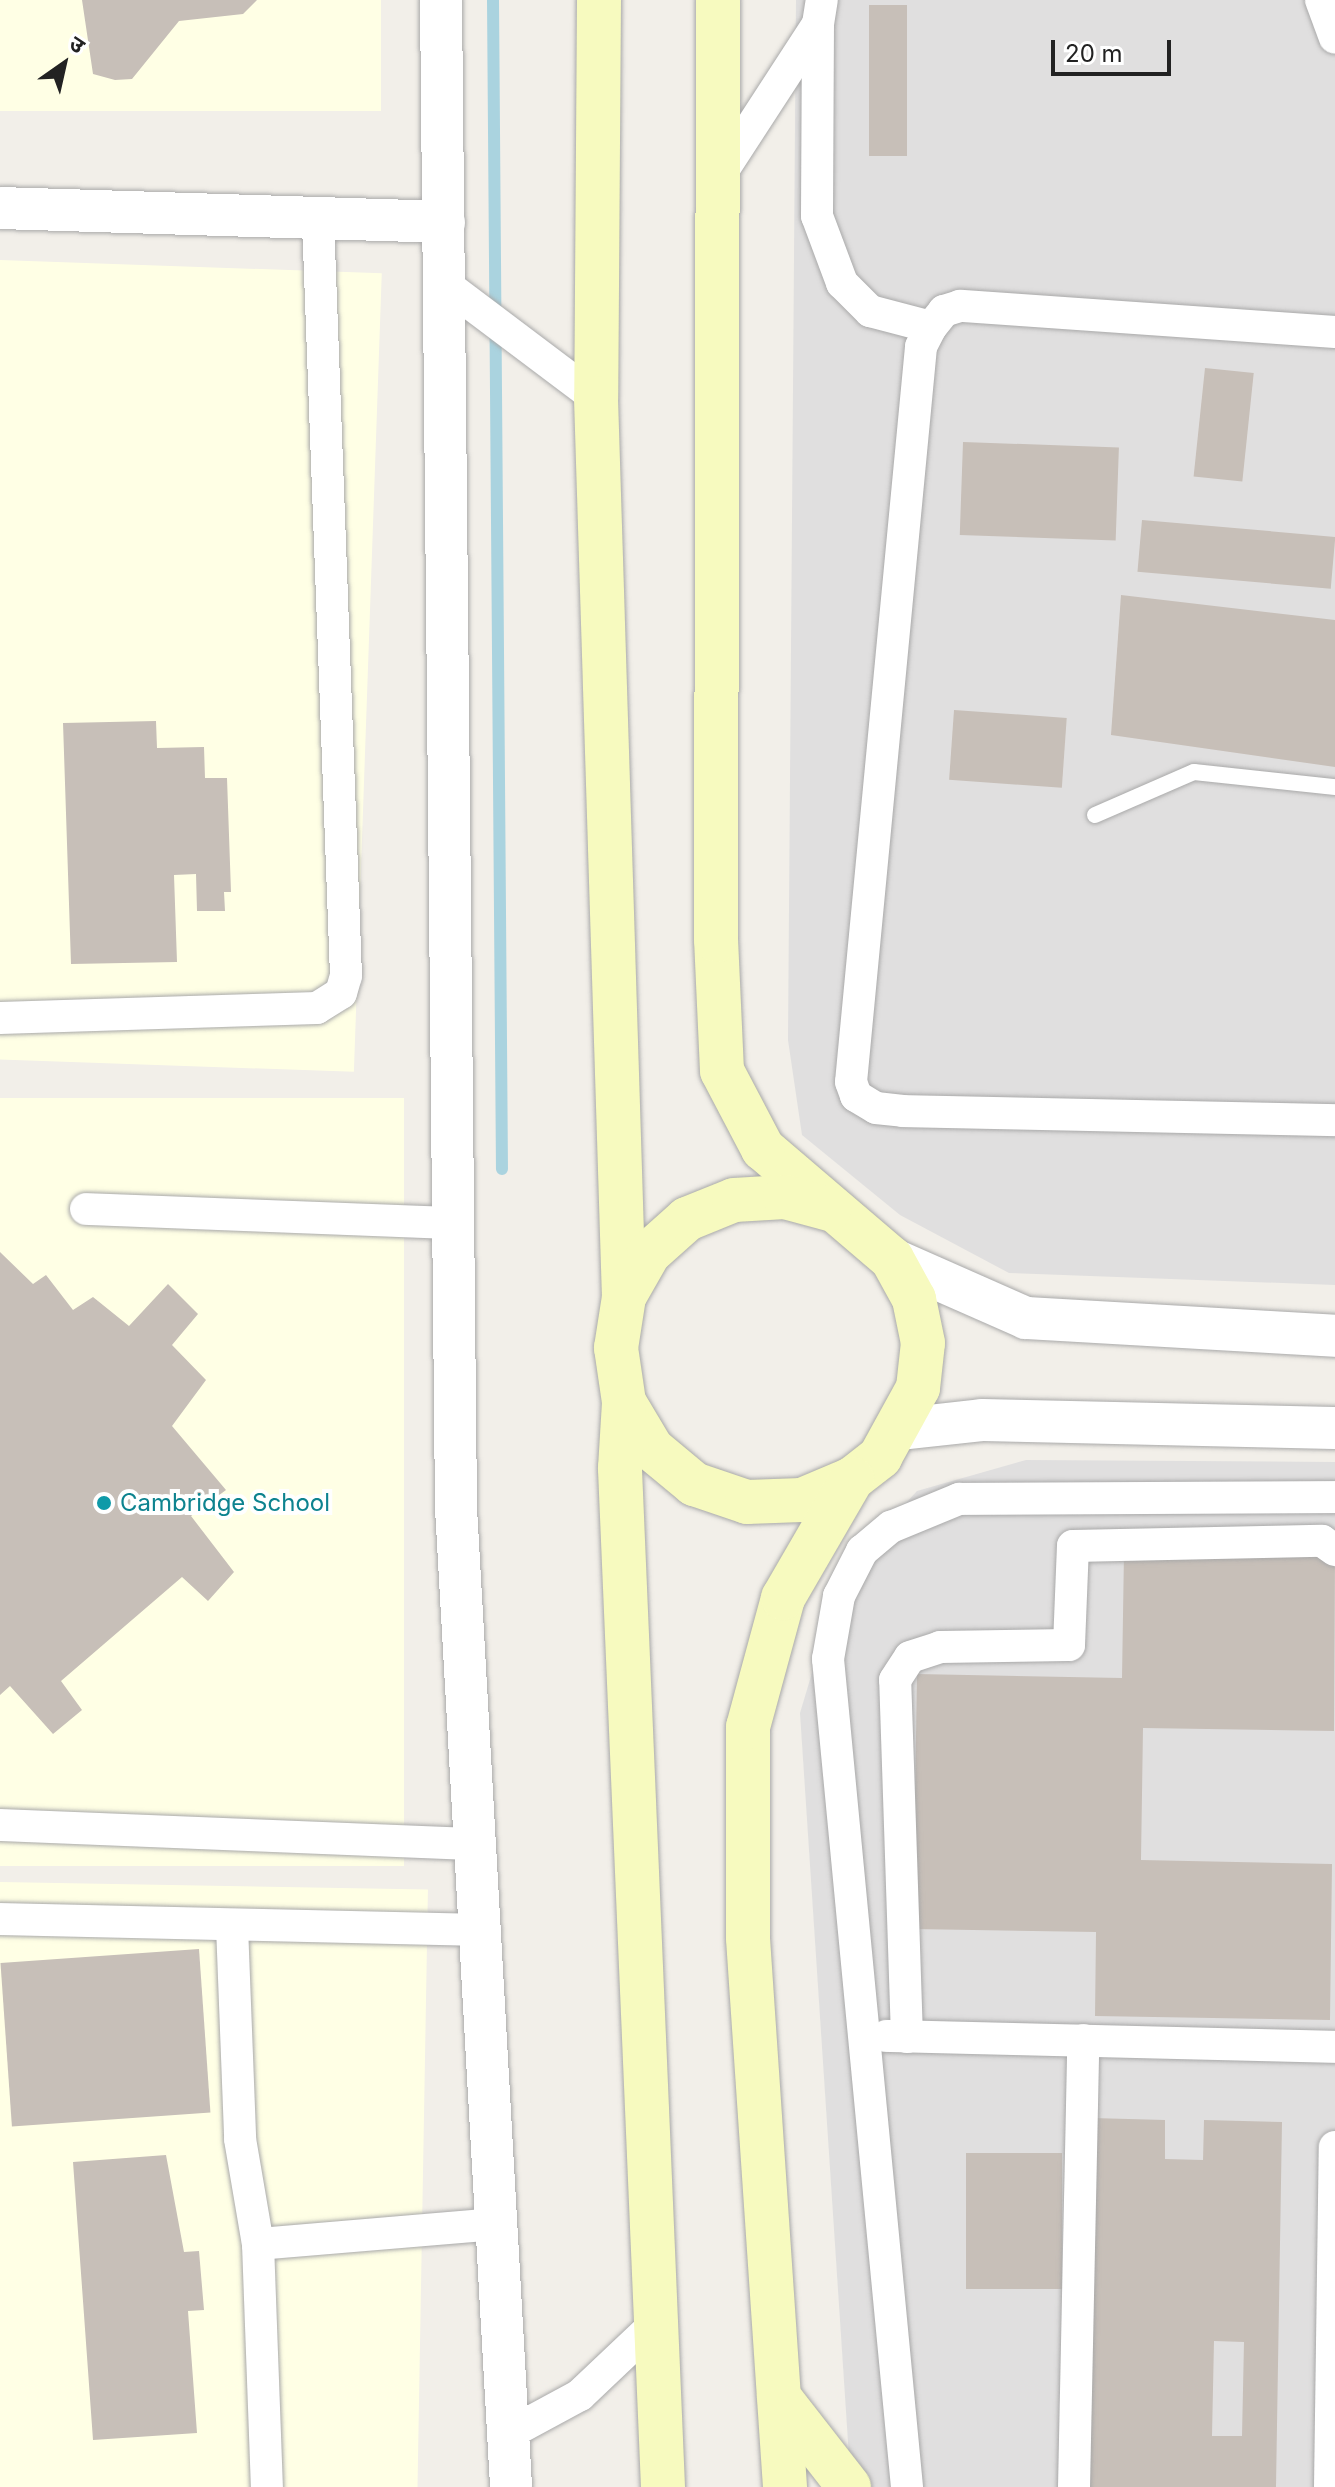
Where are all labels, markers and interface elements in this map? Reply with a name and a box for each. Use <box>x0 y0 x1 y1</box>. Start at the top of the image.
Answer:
north arrow <box>24 24 104 104</box>
scale bar <box>1055 24 1175 74</box>
text: उ <box>65 30 90 58</box>
text: 20 m <box>1065 39 1123 68</box>
place label: Cambridge School <box>120 1489 330 1517</box>
marker: Cambridge School <box>95 1494 113 1512</box>

